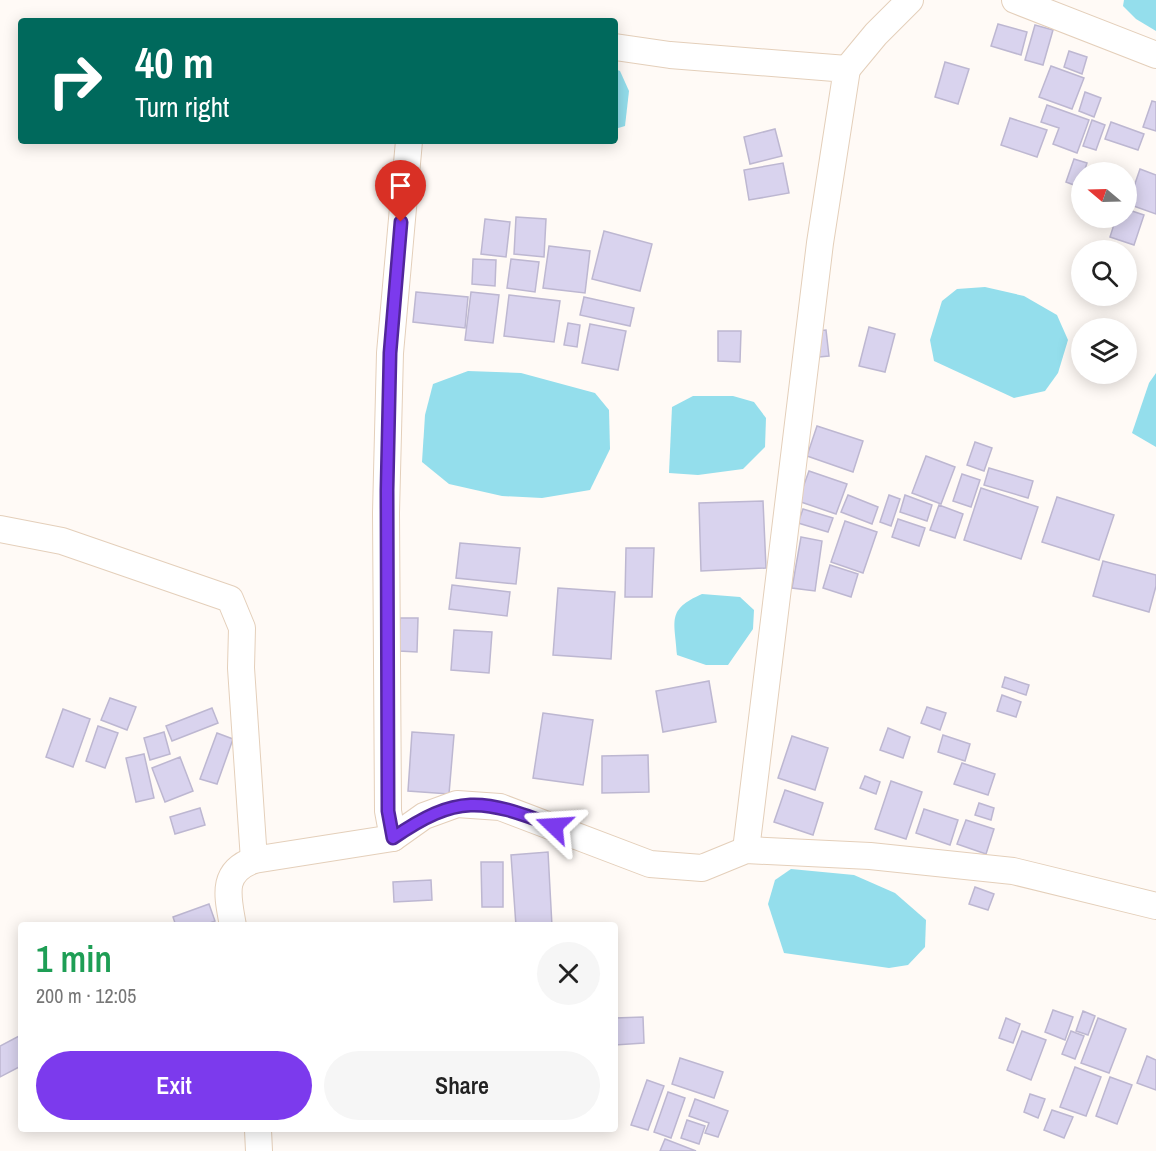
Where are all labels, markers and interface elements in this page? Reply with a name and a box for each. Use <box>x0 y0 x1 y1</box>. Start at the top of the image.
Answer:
text: 40 m <box>135 35 214 91</box>
icon: right <box>36 42 114 120</box>
text: Turn right <box>135 89 229 125</box>
pin <box>375 160 426 222</box>
north arrow <box>1071 162 1137 228</box>
map controls <box>1071 162 1137 384</box>
icon: arrive <box>384 169 417 202</box>
button: search <box>1071 240 1137 306</box>
button: layers <box>1071 318 1137 384</box>
position arrow <box>522 794 586 858</box>
text: 1 min <box>36 935 112 983</box>
button: close <box>537 942 600 1005</box>
text: 200 m · 12:05 <box>36 982 136 1009</box>
button: Exit <box>36 1051 312 1120</box>
button: Share <box>324 1051 600 1120</box>

